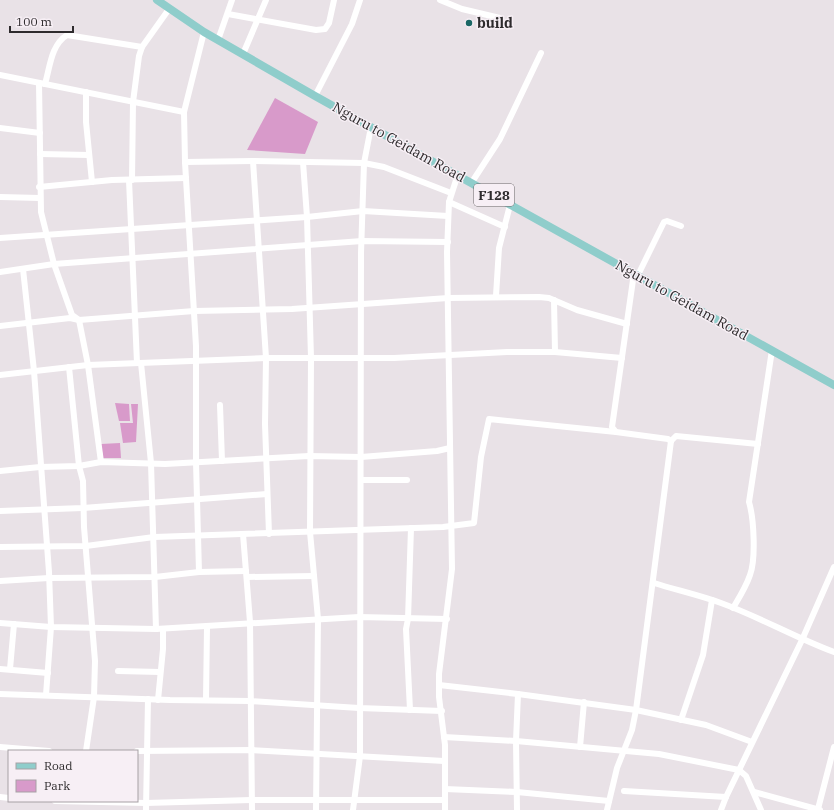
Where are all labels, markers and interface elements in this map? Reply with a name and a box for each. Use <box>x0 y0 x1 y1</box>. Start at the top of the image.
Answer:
scale bar <box>10 8 73 34</box>
text: 100 m <box>16 14 52 29</box>
place label: build <box>477 14 513 32</box>
marker: build <box>464 18 474 28</box>
street label: Nguru to Geidam Road <box>329 98 469 186</box>
road number: F128 <box>474 184 514 206</box>
street label: Nguru to Geidam Road <box>612 256 752 344</box>
legend <box>8 750 138 802</box>
text: Road <box>44 758 73 773</box>
text: Park <box>44 778 70 793</box>

